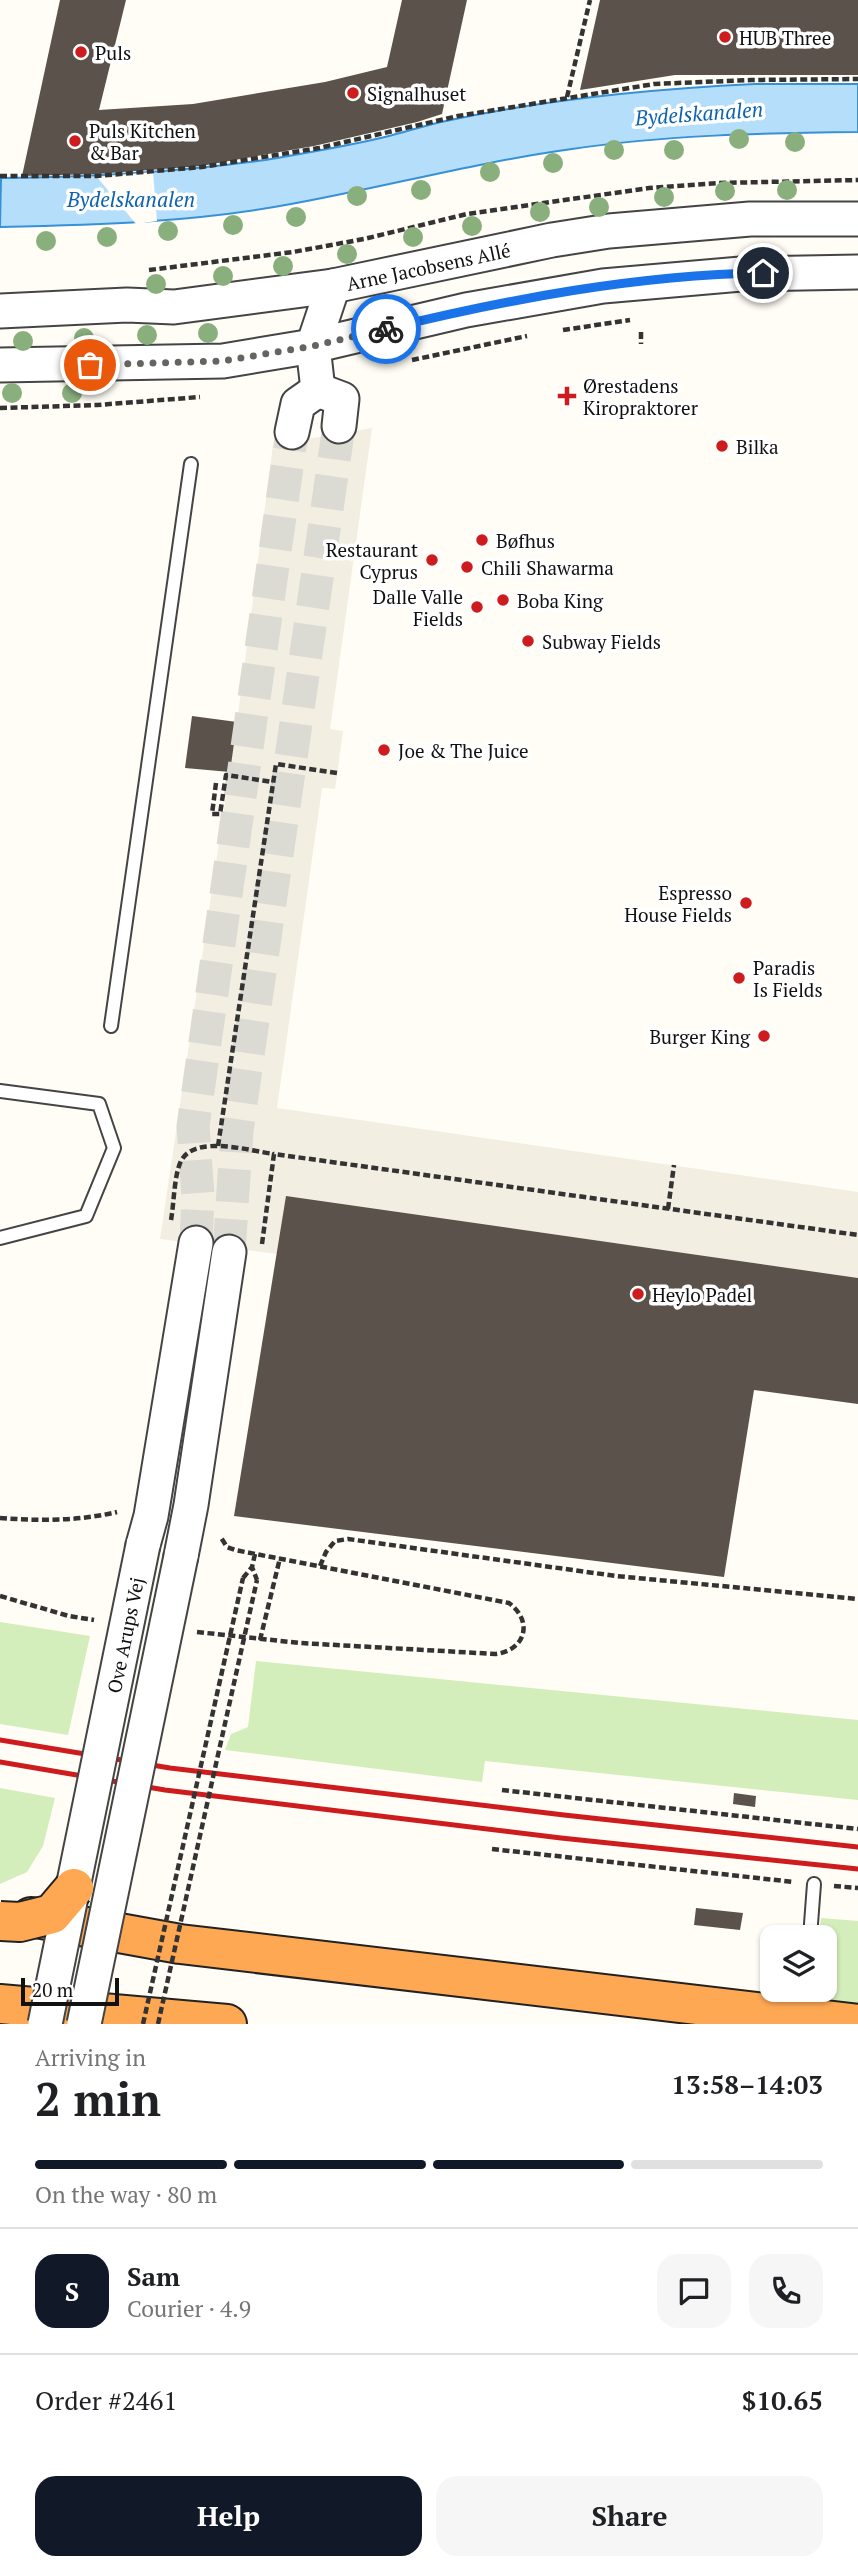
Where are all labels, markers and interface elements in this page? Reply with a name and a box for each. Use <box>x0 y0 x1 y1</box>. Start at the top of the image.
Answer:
place label: HUB Three <box>739 25 831 50</box>
marker: HUB Three <box>717 29 733 45</box>
place label: Puls <box>95 40 131 65</box>
marker: Puls <box>73 44 89 60</box>
place label: Signalhuset <box>367 81 466 106</box>
marker: Signalhuset <box>345 85 361 101</box>
water label: Bydelskanalen <box>633 95 764 132</box>
place label: Puls Kitchen & Bar <box>89 118 196 165</box>
marker: Puls Kitchen & Bar <box>67 133 83 149</box>
water label: Bydelskanalen <box>66 185 195 213</box>
street label: Arne Jacobsens Allé <box>344 237 513 295</box>
pin <box>733 243 793 303</box>
icon: home <box>744 254 782 292</box>
courier <box>351 294 421 364</box>
icon: bike <box>367 310 405 348</box>
pin <box>60 335 120 395</box>
icon: bag <box>71 346 109 384</box>
place label: Ørestadens Kiropraktorer <box>583 373 699 420</box>
marker: Ørestadens Kiropraktorer <box>557 386 577 406</box>
place label: Bilka <box>736 434 779 459</box>
marker: Bilka <box>714 438 730 454</box>
place label: Bøfhus <box>496 528 555 553</box>
marker: Bøfhus <box>474 532 490 548</box>
place label: Restaurant Cyprus <box>326 537 418 584</box>
marker: Restaurant Cyprus <box>424 552 440 568</box>
place label: Chili Shawarma <box>481 555 614 580</box>
marker: Chili Shawarma <box>459 559 475 575</box>
place label: Dalle Valle Fields <box>373 584 463 631</box>
place label: Boba King <box>517 588 604 613</box>
marker: Boba King <box>495 592 511 608</box>
marker: Dalle Valle Fields <box>469 599 485 615</box>
place label: Subway Fields <box>542 629 661 654</box>
marker: Subway Fields <box>520 633 536 649</box>
place label: Joe & The Juice <box>398 738 529 763</box>
marker: Joe & The Juice <box>376 742 392 758</box>
place label: Espresso House Fields <box>624 880 732 927</box>
marker: Espresso House Fields <box>738 895 754 911</box>
place label: Paradis Is Fields <box>753 955 823 1002</box>
marker: Paradis Is Fields <box>731 970 747 986</box>
place label: Burger King <box>649 1024 751 1049</box>
marker: Burger King <box>756 1028 772 1044</box>
place label: Heylo Padel <box>652 1282 752 1307</box>
marker: Heylo Padel <box>630 1286 646 1302</box>
street label: Ove Arups Vej <box>101 1575 149 1695</box>
map controls <box>760 1925 837 2002</box>
button: layers <box>760 1925 837 2002</box>
scale bar <box>21 1975 119 2007</box>
text: 20 m <box>32 1977 73 2002</box>
text: Arriving in <box>35 2042 146 2073</box>
text: 13:58–14:03 <box>671 2067 823 2101</box>
text: 2 min <box>35 2068 161 2129</box>
text: On the way · 80 m <box>35 2179 217 2210</box>
button: chat <box>657 2254 731 2328</box>
button: phone <box>749 2254 823 2328</box>
text: Sam <box>127 2259 180 2293</box>
text: S <box>65 2274 79 2308</box>
text: Courier · 4.9 <box>127 2293 251 2324</box>
text: Order #2461 <box>35 2383 177 2417</box>
text: $10.65 <box>742 2383 823 2417</box>
button: Help <box>35 2476 422 2556</box>
button: Share <box>436 2476 823 2556</box>

